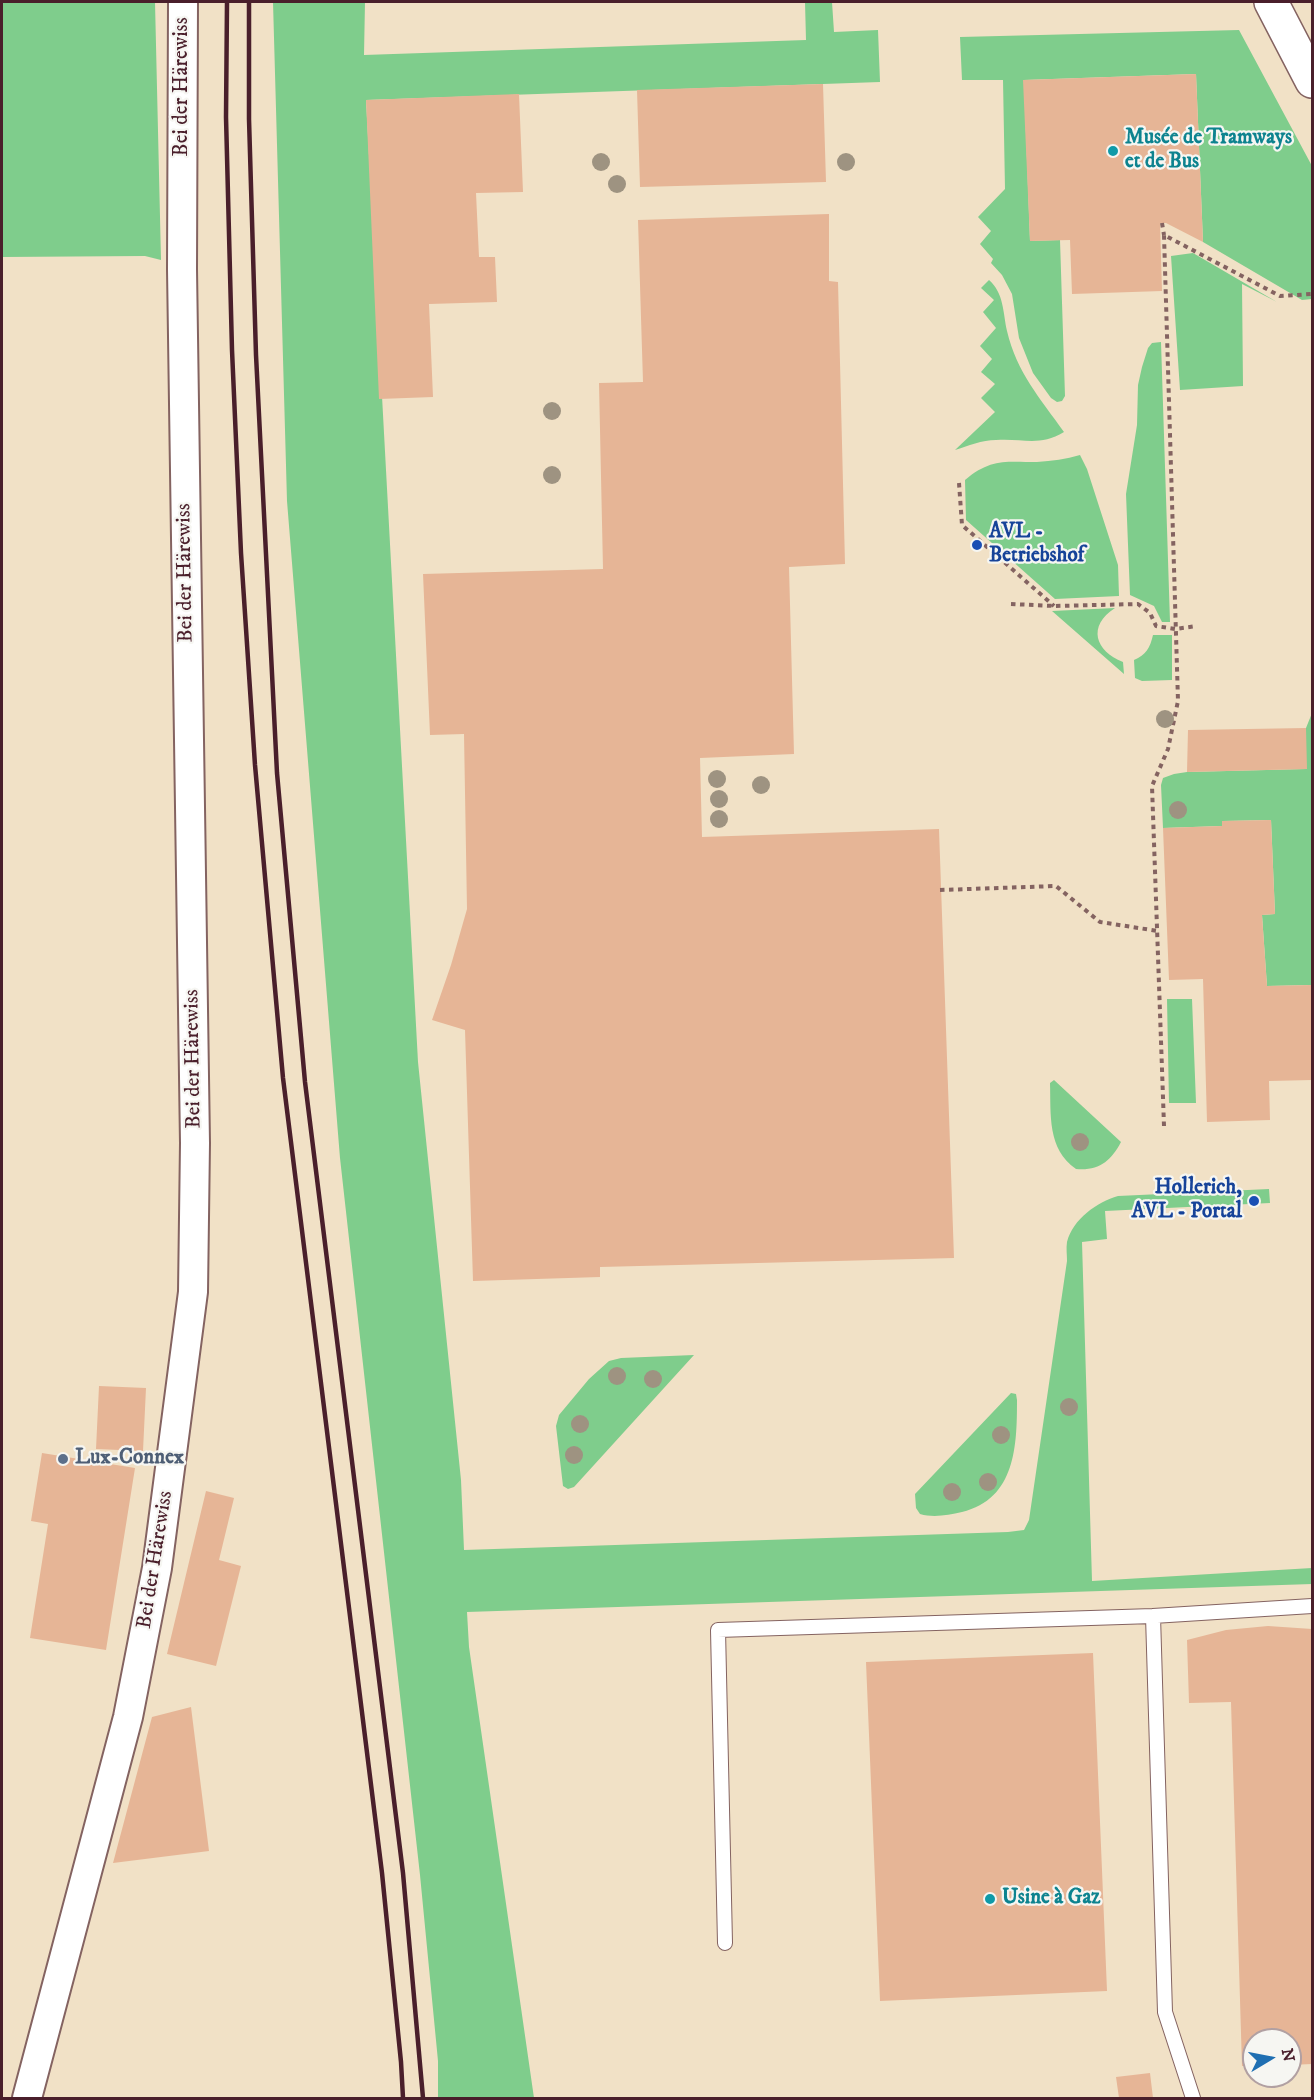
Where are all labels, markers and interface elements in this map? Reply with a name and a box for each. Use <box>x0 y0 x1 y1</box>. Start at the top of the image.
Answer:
street label: Bei der Härewiss <box>170 17 196 157</box>
place label: Musée de Tramways et de Bus <box>1125 126 1292 176</box>
marker: Musée de Tramways et de Bus <box>1106 144 1120 158</box>
street label: Bei der Härewiss <box>172 503 200 643</box>
place label: AVL - Betriebshof <box>989 520 1084 570</box>
marker: AVL - Betriebshof <box>970 538 984 552</box>
street label: Bei der Härewiss <box>180 989 208 1129</box>
place label: Hollerich, AVL - Portal <box>1132 1176 1242 1226</box>
marker: Hollerich, AVL - Portal <box>1247 1194 1261 1208</box>
place label: Lux-Connex <box>75 1446 184 1472</box>
marker: Lux-Connex <box>56 1452 70 1466</box>
street label: Bei der Härewiss <box>133 1489 179 1631</box>
place label: Usine à Gaz <box>1002 1886 1100 1912</box>
marker: Usine à Gaz <box>983 1892 997 1906</box>
north arrow <box>1242 2028 1302 2088</box>
text: N <box>1277 2047 1299 2063</box>

